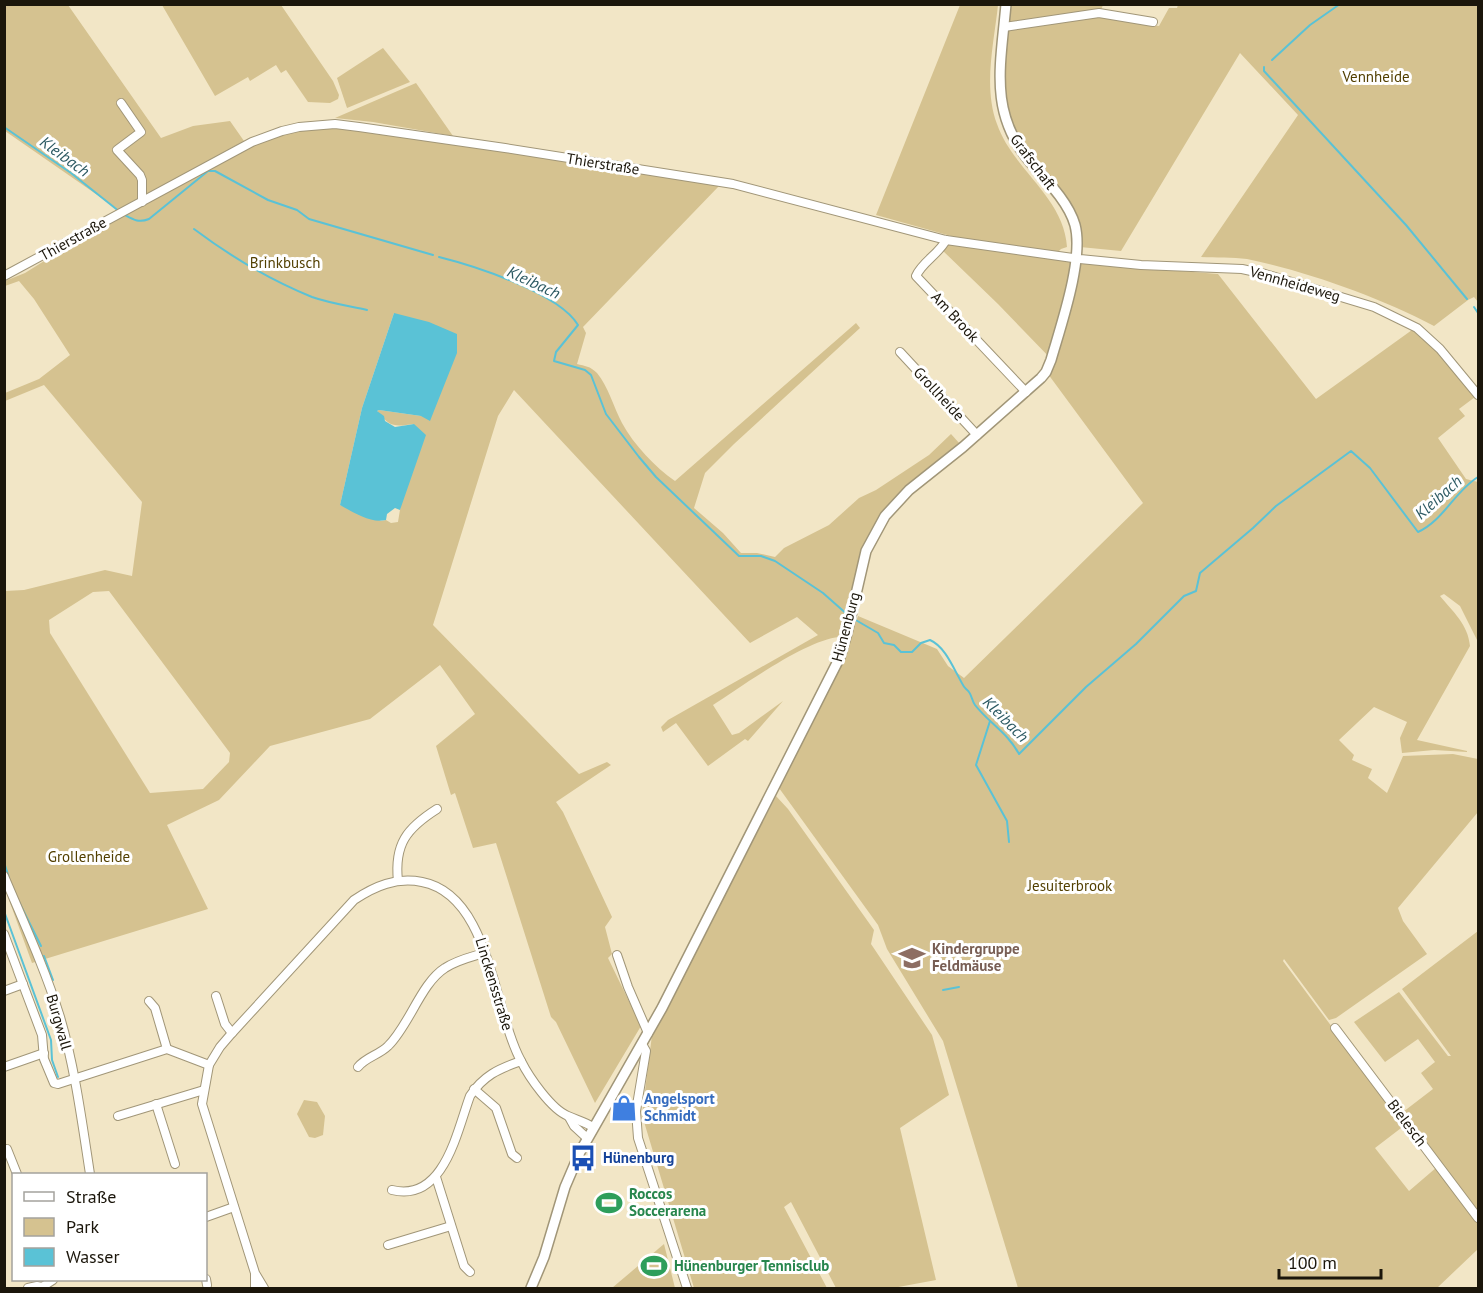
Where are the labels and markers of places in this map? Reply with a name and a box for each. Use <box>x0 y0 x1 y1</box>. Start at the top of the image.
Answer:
place label: Kindergruppe Feldmäuse <box>932 939 1020 975</box>
school or university icon: Kindergruppe Feldmäuse <box>897 943 927 973</box>
place label: Angelsport Schmidt <box>644 1089 716 1125</box>
shop icon: Angelsport Schmidt <box>609 1093 639 1123</box>
bus stop icon: Hünenburg <box>568 1143 598 1173</box>
place label: Hünenburg <box>603 1148 674 1167</box>
place label: Roccos Soccerarena <box>629 1184 706 1220</box>
sports icon: Roccos Soccerarena <box>594 1188 624 1218</box>
sports icon: Hünenburger Tennisclub <box>639 1251 669 1281</box>
place label: Hünenburger Tennisclub <box>674 1256 829 1275</box>

